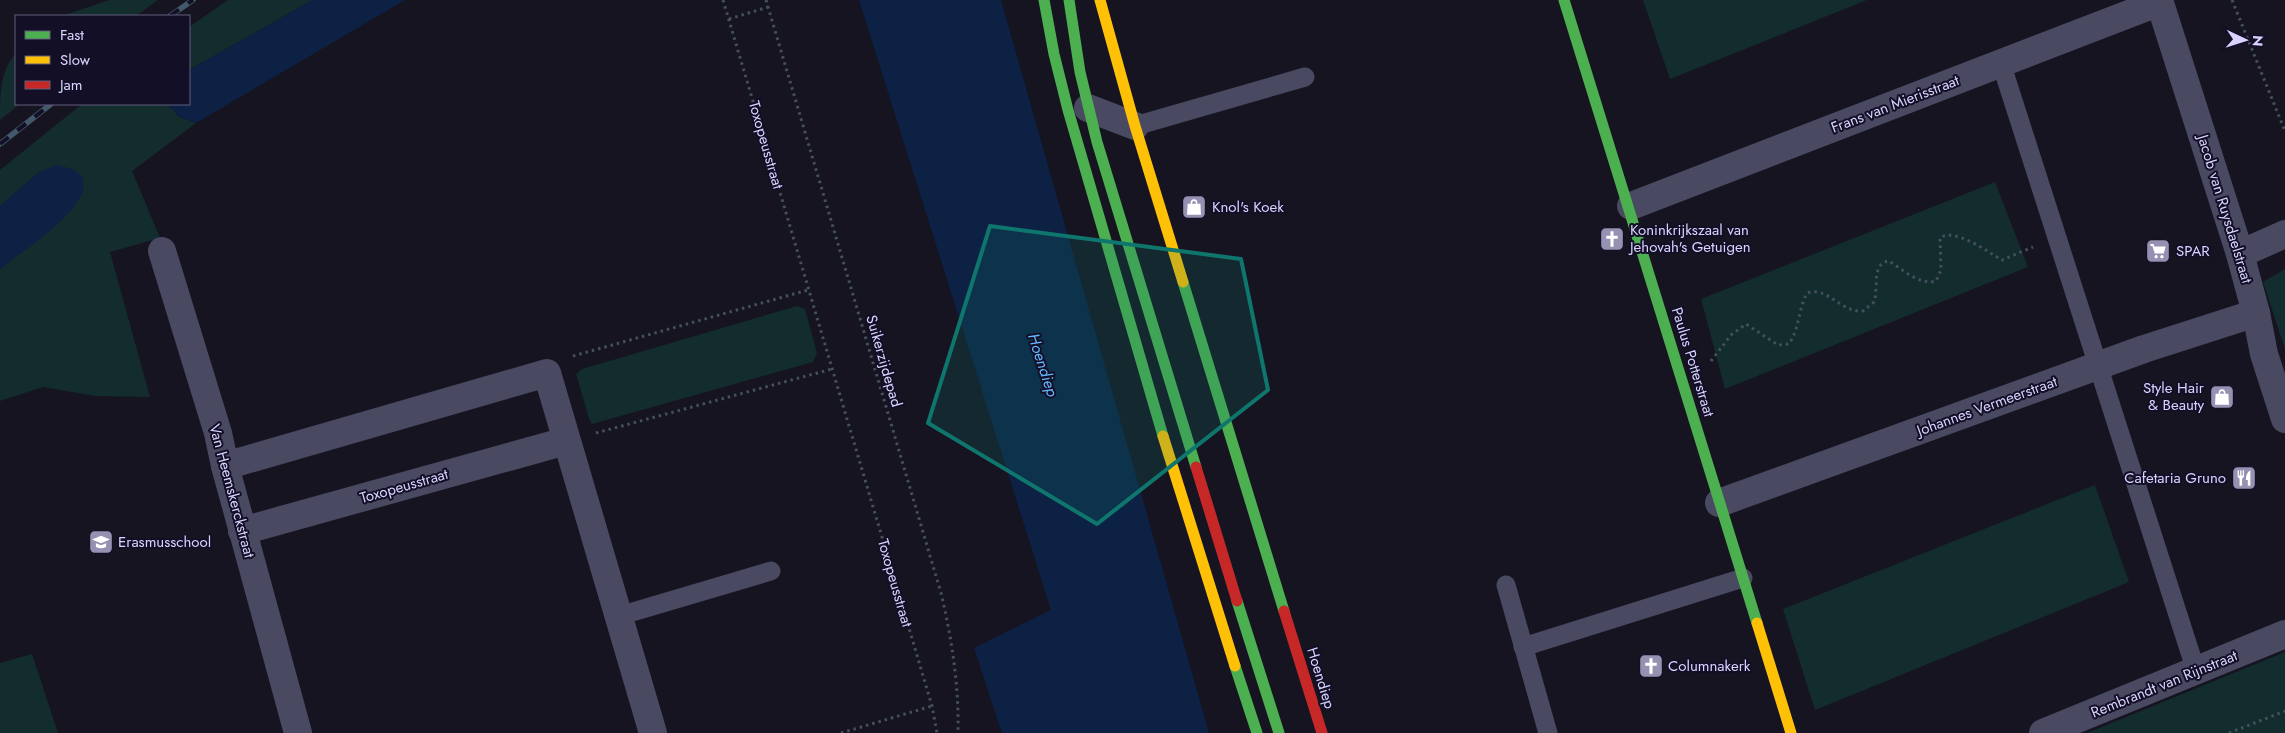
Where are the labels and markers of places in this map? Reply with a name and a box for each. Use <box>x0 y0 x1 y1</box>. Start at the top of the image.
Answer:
shop icon: Knol's Koek <box>1181 194 1207 220</box>
place label: Knol's Koek <box>1212 196 1284 218</box>
place label: Koninkrijkszaal van Jehovah's Getuigen <box>1628 219 1751 258</box>
church icon: Koninkrijkszaal van Jehovah's Getuigen <box>1599 226 1625 252</box>
supermarket icon: SPAR <box>2145 238 2171 264</box>
place label: SPAR <box>2176 240 2210 262</box>
place label: Style Hair & Beauty <box>2143 377 2205 416</box>
shop icon: Style Hair & Beauty <box>2209 384 2235 410</box>
restaurant icon: Cafetaria Gruno <box>2231 465 2257 491</box>
place label: Cafetaria Gruno <box>2124 467 2226 489</box>
school or university icon: Erasmusschool <box>88 529 114 555</box>
place label: Erasmusschool <box>118 531 211 553</box>
church icon: Columnakerk <box>1638 653 1664 679</box>
place label: Columnakerk <box>1668 655 1751 677</box>

